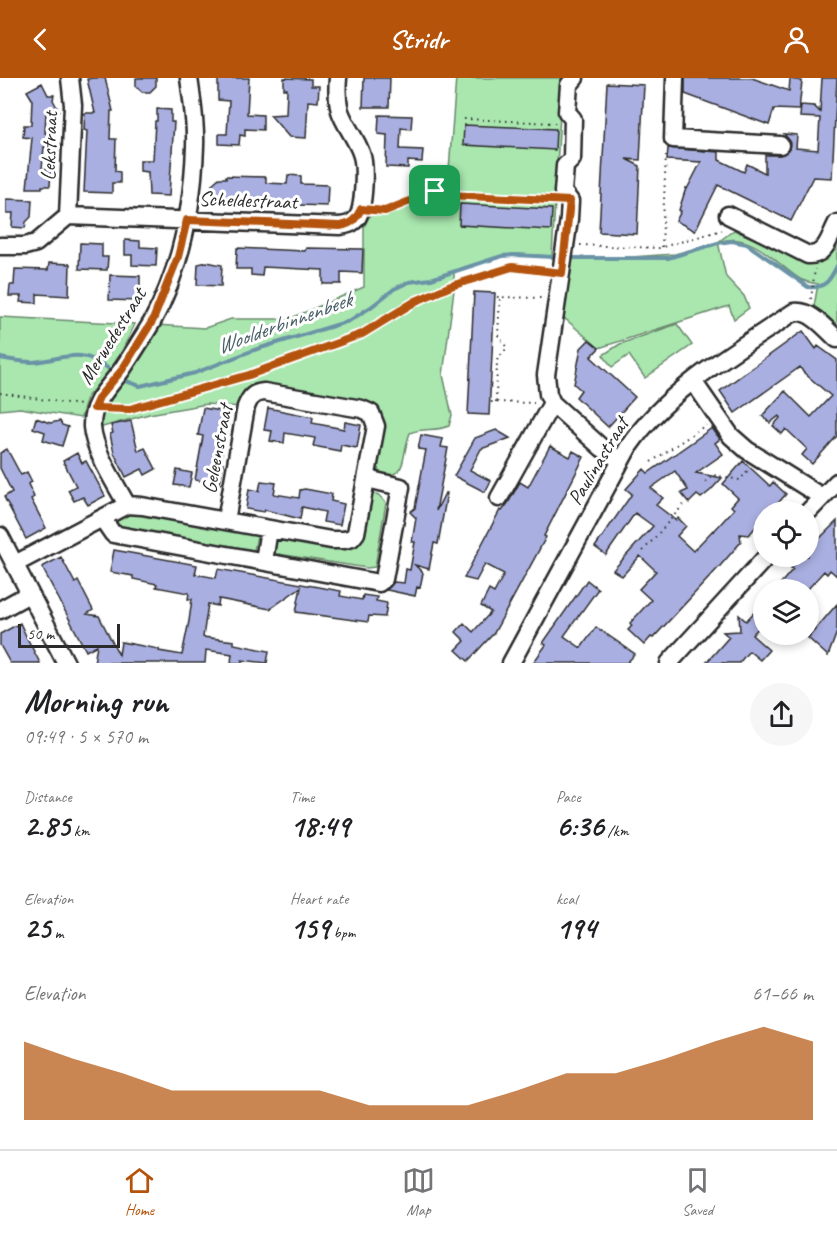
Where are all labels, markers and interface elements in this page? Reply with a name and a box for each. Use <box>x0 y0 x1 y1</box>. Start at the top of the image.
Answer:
text: Stridr <box>389 22 448 56</box>
icon: back <box>24 23 57 56</box>
icon: person <box>780 23 813 56</box>
street label: Lekstraat <box>35 109 63 181</box>
pin <box>409 165 460 216</box>
icon: arrive <box>418 174 451 207</box>
street label: Scheldestraat <box>198 185 300 215</box>
street label: Merwedestraat <box>72 281 153 389</box>
water label: Woolderbinnenbeek <box>213 284 359 360</box>
street label: Geleenstraat <box>196 399 239 496</box>
street label: Paulinastraat <box>562 410 636 510</box>
map controls <box>753 501 819 645</box>
button: locate <box>753 501 819 567</box>
button: layers <box>753 579 819 645</box>
scale bar <box>18 621 120 648</box>
text: 50 m <box>27 624 54 644</box>
text: Morning run <box>24 680 168 722</box>
button: share <box>750 683 813 746</box>
text: 09:49 · 5 × 570 m <box>24 724 148 749</box>
text: Distance <box>24 787 72 807</box>
text: Time <box>290 787 314 807</box>
text: Pace <box>556 787 581 807</box>
text: 2.85 <box>24 807 70 845</box>
text: 18:49 <box>290 807 350 845</box>
text: 6:36 <box>556 807 604 845</box>
text: km <box>70 821 89 841</box>
text: /km <box>604 821 629 841</box>
text: Elevation <box>24 889 73 909</box>
text: Heart rate <box>290 889 348 909</box>
text: kcal <box>556 889 577 909</box>
text: 25 <box>24 909 51 947</box>
text: 159 <box>290 909 330 947</box>
text: 194 <box>556 909 596 947</box>
text: m <box>51 923 63 943</box>
text: bpm <box>330 923 356 943</box>
text: Elevation <box>24 981 86 1006</box>
text: 61–66 m <box>752 981 813 1006</box>
tab: Home <box>123 1164 156 1220</box>
tab: Map <box>402 1164 435 1220</box>
tab: Saved <box>681 1164 714 1220</box>

